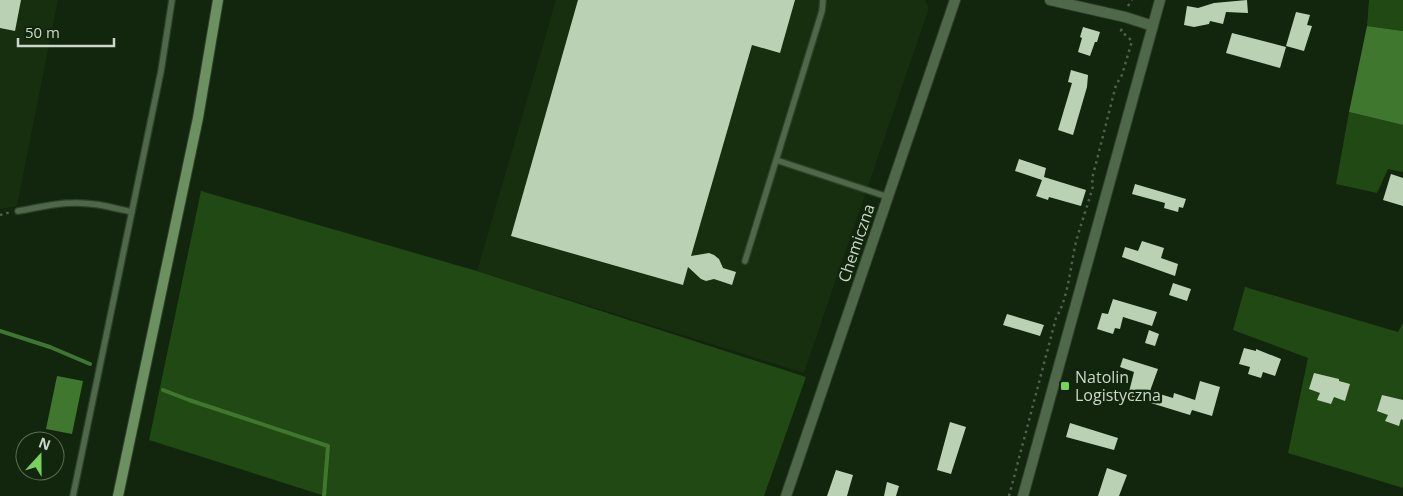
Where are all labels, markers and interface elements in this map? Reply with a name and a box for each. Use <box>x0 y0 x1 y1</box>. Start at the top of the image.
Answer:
scale bar <box>18 15 114 47</box>
text: 50 m <box>25 22 60 42</box>
street label: Chemiczna <box>832 201 880 285</box>
place label: Natolin Logistyczna <box>1075 366 1161 406</box>
marker: Natolin Logistyczna <box>1059 380 1071 392</box>
north arrow <box>15 431 65 481</box>
text: N <box>36 432 54 454</box>

